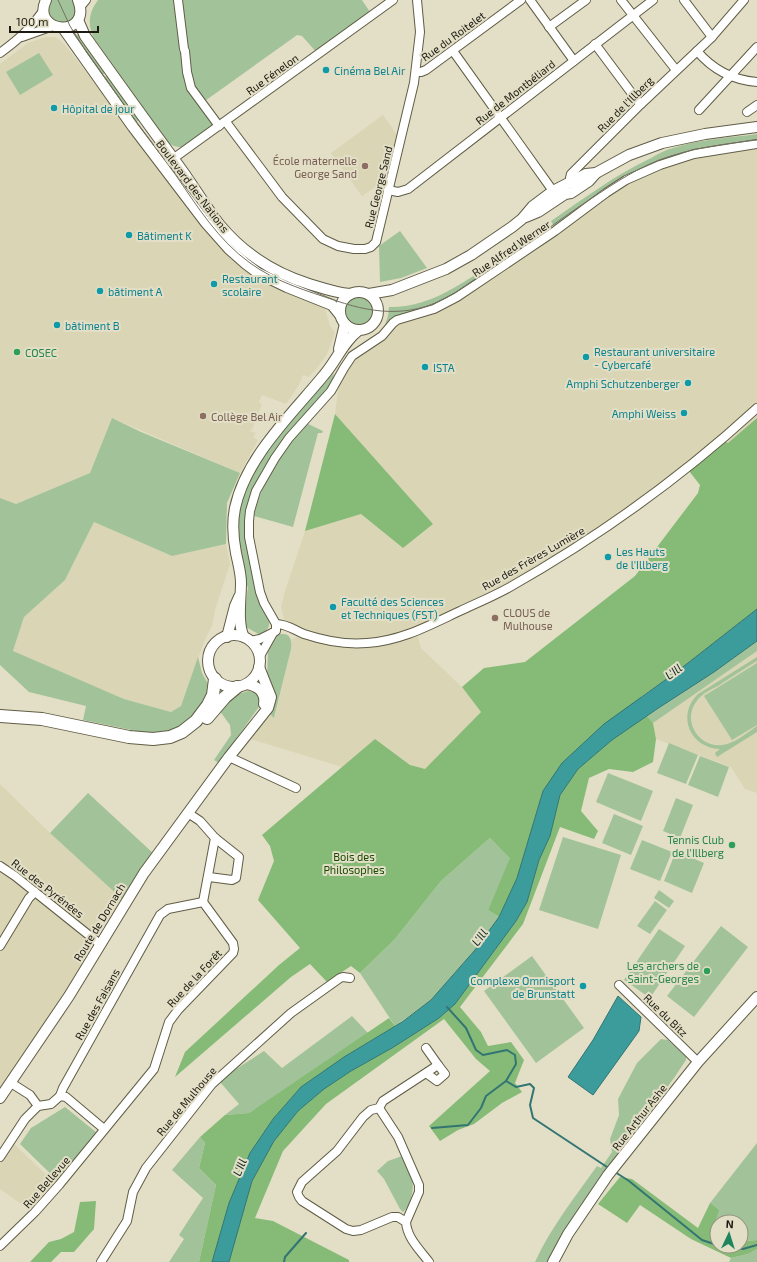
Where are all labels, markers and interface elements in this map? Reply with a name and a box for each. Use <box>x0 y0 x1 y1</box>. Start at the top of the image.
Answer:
scale bar <box>10 8 98 34</box>
street label: Rue du Roitelet <box>419 9 487 63</box>
text: 100 m <box>16 14 48 28</box>
street label: Rue Fénelon <box>243 51 301 97</box>
street label: Rue de Montbéliard <box>473 57 557 127</box>
place label: Cinéma Bel Air <box>334 64 406 77</box>
marker: Cinéma Bel Air <box>321 65 331 75</box>
street label: Rue de l'Illberg <box>594 73 656 135</box>
place label: Hôpital de jour <box>62 102 135 116</box>
marker: Hôpital de jour <box>49 103 59 113</box>
street label: Boulevard des Nations <box>154 137 232 235</box>
street label: Rue George Sand <box>362 145 394 229</box>
place label: École maternelle George Sand <box>273 154 357 180</box>
marker: École maternelle George Sand <box>360 161 370 171</box>
street label: Rue Alfred Werner <box>469 217 553 279</box>
place label: Bâtiment K <box>137 229 192 242</box>
marker: Bâtiment K <box>124 230 134 240</box>
place label: Restaurant scolaire <box>222 272 278 298</box>
marker: Restaurant scolaire <box>209 279 219 289</box>
place label: bâtiment A <box>108 285 163 298</box>
marker: bâtiment A <box>95 286 105 296</box>
place label: bâtiment B <box>65 319 120 332</box>
marker: bâtiment B <box>52 320 62 330</box>
place label: Restaurant universitaire - Cybercafé <box>594 345 715 371</box>
place label: COSEC <box>25 346 57 359</box>
marker: COSEC <box>12 347 22 357</box>
marker: Restaurant universitaire - Cybercafé <box>581 352 591 362</box>
place label: ISTA <box>433 361 455 374</box>
marker: ISTA <box>420 362 430 372</box>
place label: Amphi Schutzenberger <box>566 377 681 390</box>
marker: Amphi Schutzenberger <box>683 378 693 388</box>
place label: Amphi Weiss <box>612 407 676 420</box>
marker: Amphi Weiss <box>679 408 689 418</box>
place label: Collège Bel Air <box>211 410 283 423</box>
marker: Collège Bel Air <box>198 411 208 421</box>
street label: Rue des Frères Lumière <box>479 523 587 593</box>
place label: Les Hauts de l'Illberg <box>616 545 668 571</box>
marker: Les Hauts de l'Illberg <box>603 552 613 562</box>
place label: Faculté des Sciences et Techniques (FST) <box>341 595 444 621</box>
marker: Faculté des Sciences et Techniques (FST) <box>328 602 338 612</box>
place label: CLOUS de Mulhouse <box>503 606 553 632</box>
marker: CLOUS de Mulhouse <box>490 613 500 623</box>
water label: L'Ill <box>662 660 684 682</box>
place label: Tennis Club de l'Illberg <box>667 833 724 859</box>
marker: Tennis Club de l'Illberg <box>727 840 737 850</box>
park label: Bois des Philosophes <box>323 850 385 876</box>
street label: Rue des Pyrénées <box>9 856 87 920</box>
street label: Route de Dornach <box>71 881 127 963</box>
water label: L'Ill <box>468 926 490 948</box>
street label: Rue de la Forêt <box>164 946 224 1010</box>
place label: Les archers de Saint-Georges <box>627 959 699 985</box>
street label: Rue des Faisans <box>72 966 122 1042</box>
marker: Les archers de Saint-Georges <box>702 966 712 976</box>
place label: Complexe Omnisport de Brunstatt <box>470 974 575 1000</box>
marker: Complexe Omnisport de Brunstatt <box>578 981 588 991</box>
street label: Rue du Bitz <box>641 991 691 1039</box>
street label: Rue de Mulhouse <box>153 1064 219 1138</box>
street label: Rue Arthur Ashe <box>609 1081 669 1153</box>
street label: Rue Bellevue <box>20 1153 72 1211</box>
water label: L'Ill <box>229 1156 249 1178</box>
north arrow <box>709 1214 749 1254</box>
text: N <box>725 1217 734 1230</box>

